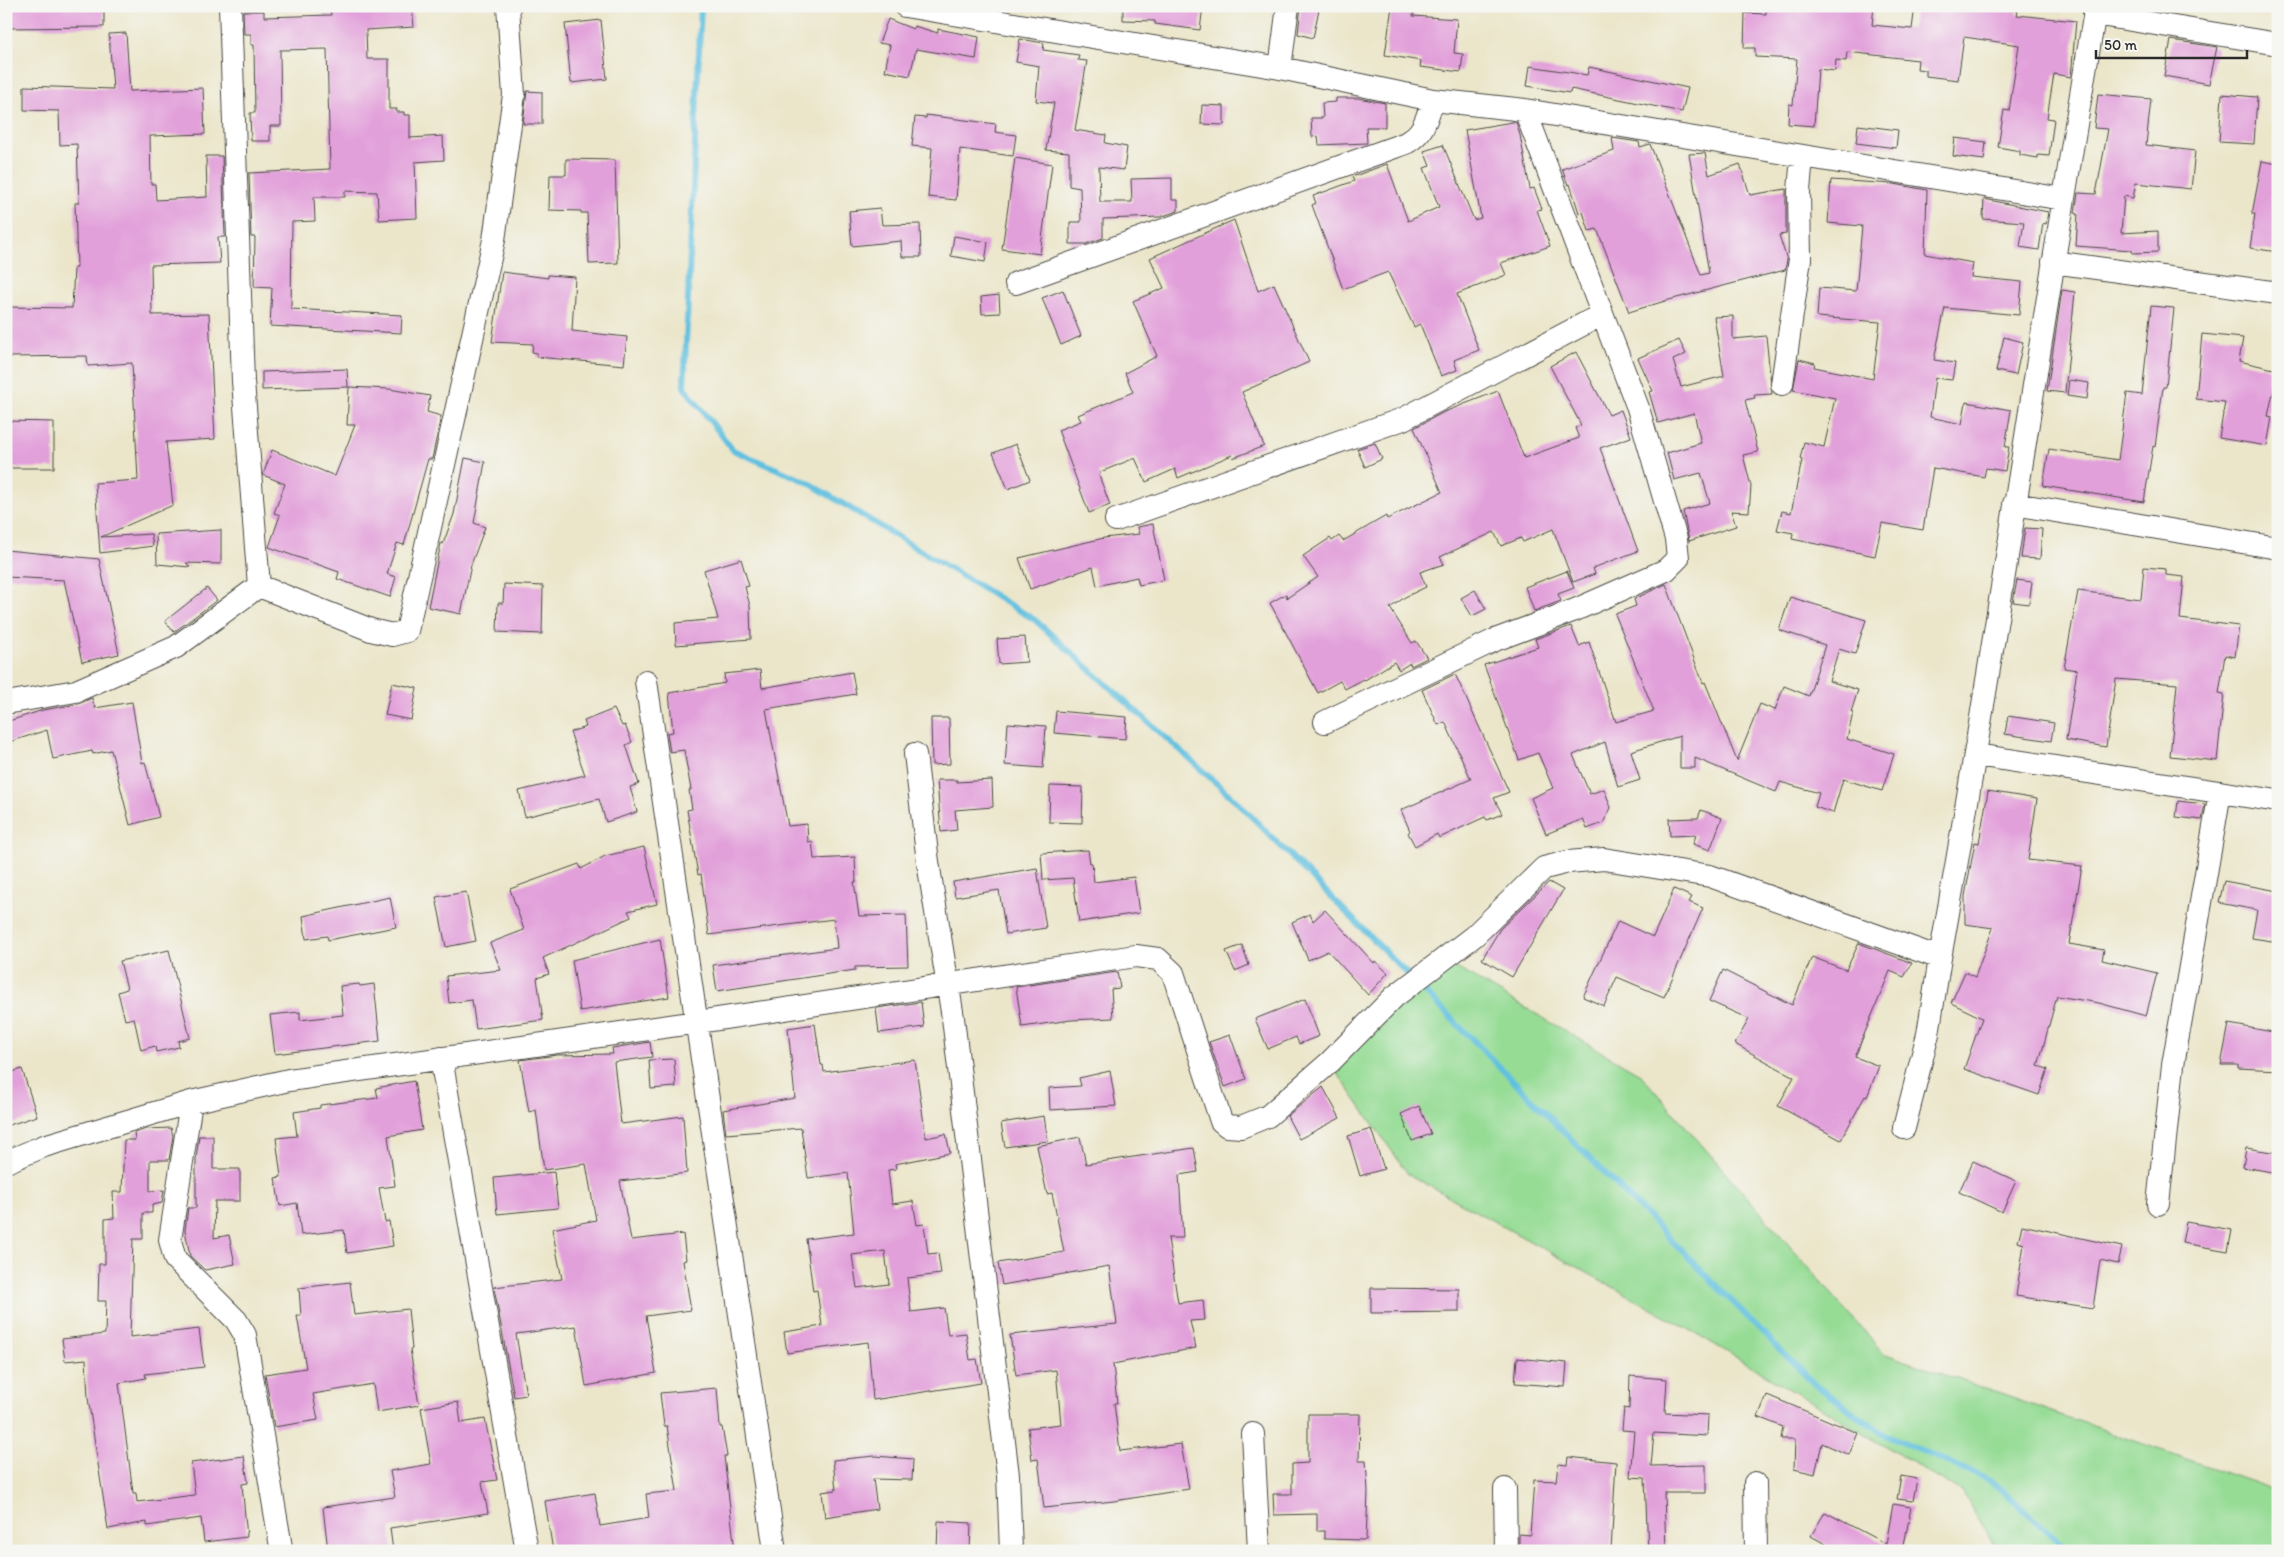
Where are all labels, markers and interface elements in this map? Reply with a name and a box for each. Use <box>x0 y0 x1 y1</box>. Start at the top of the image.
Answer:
scale bar <box>2096 28 2248 60</box>
text: 50 m <box>2104 36 2137 54</box>

